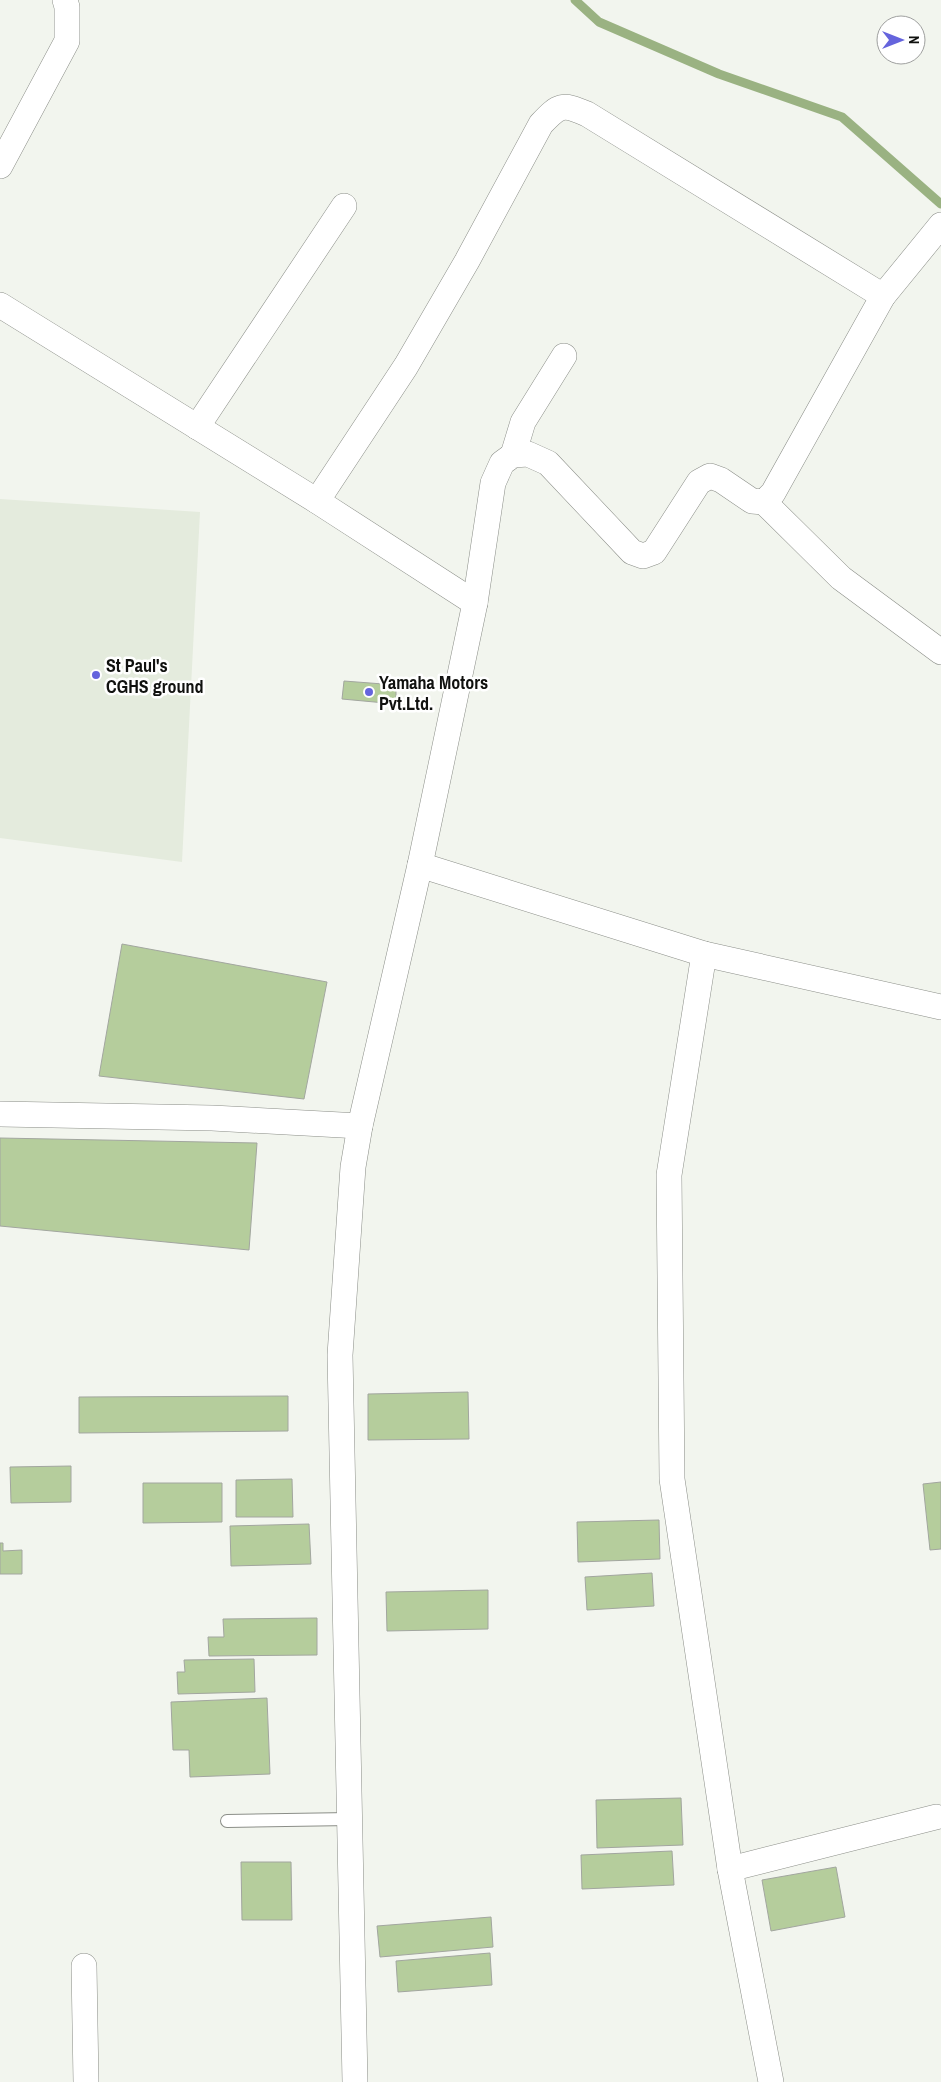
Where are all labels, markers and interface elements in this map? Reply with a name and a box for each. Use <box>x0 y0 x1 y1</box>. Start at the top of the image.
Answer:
north arrow <box>876 15 926 65</box>
text: N <box>905 36 923 44</box>
place label: St Paul's CGHS ground <box>106 653 204 699</box>
marker: St Paul's CGHS ground <box>90 669 102 681</box>
place label: Yamaha Motors Pvt.Ltd. <box>379 670 488 716</box>
marker: Yamaha Motors Pvt.Ltd. <box>363 686 375 698</box>

